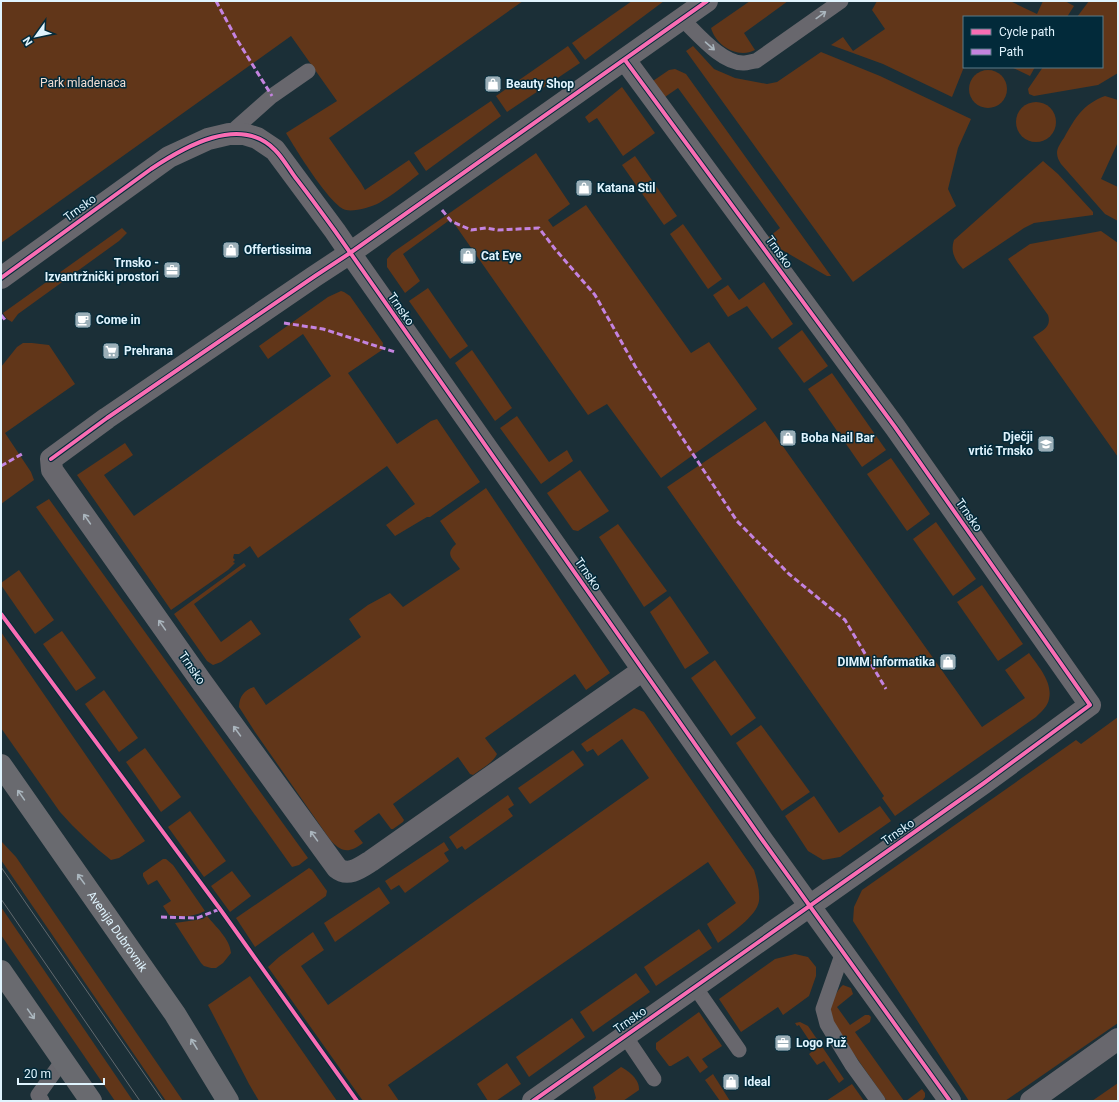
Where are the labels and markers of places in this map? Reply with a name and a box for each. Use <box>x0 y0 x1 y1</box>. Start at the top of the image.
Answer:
shop icon: Beauty Shop <box>483 74 503 94</box>
place label: Beauty Shop <box>506 77 574 91</box>
shop icon: Katana Stil <box>574 178 594 198</box>
place label: Katana Stil <box>597 181 655 195</box>
shop icon: Offertissima <box>221 240 241 260</box>
place label: Offertissima <box>244 243 312 257</box>
shop icon: Cat Eye <box>458 246 478 266</box>
place label: Cat Eye <box>481 249 522 263</box>
place label: Trnsko - Izvantržnički prostori <box>45 256 159 284</box>
office icon: Trnsko - Izvantržnički prostori <box>162 260 182 280</box>
cafe icon: Come in <box>73 310 93 330</box>
place label: Come in <box>96 313 141 327</box>
supermarket icon: Prehrana <box>101 341 121 361</box>
place label: Prehrana <box>124 344 174 358</box>
shop icon: Boba Nail Bar <box>778 428 798 448</box>
place label: Dječji vrtić Trnsko <box>969 430 1033 458</box>
place label: Boba Nail Bar <box>801 431 875 445</box>
school or university icon: Dječji vrtić Trnsko <box>1036 434 1056 454</box>
shop icon: DIMM informatika <box>938 652 958 672</box>
place label: DIMM informatika <box>837 655 936 669</box>
office icon: Logo Puž <box>773 1033 793 1053</box>
place label: Logo Puž <box>796 1036 846 1050</box>
shop icon: Ideal <box>721 1072 741 1092</box>
place label: Ideal <box>744 1075 770 1089</box>

